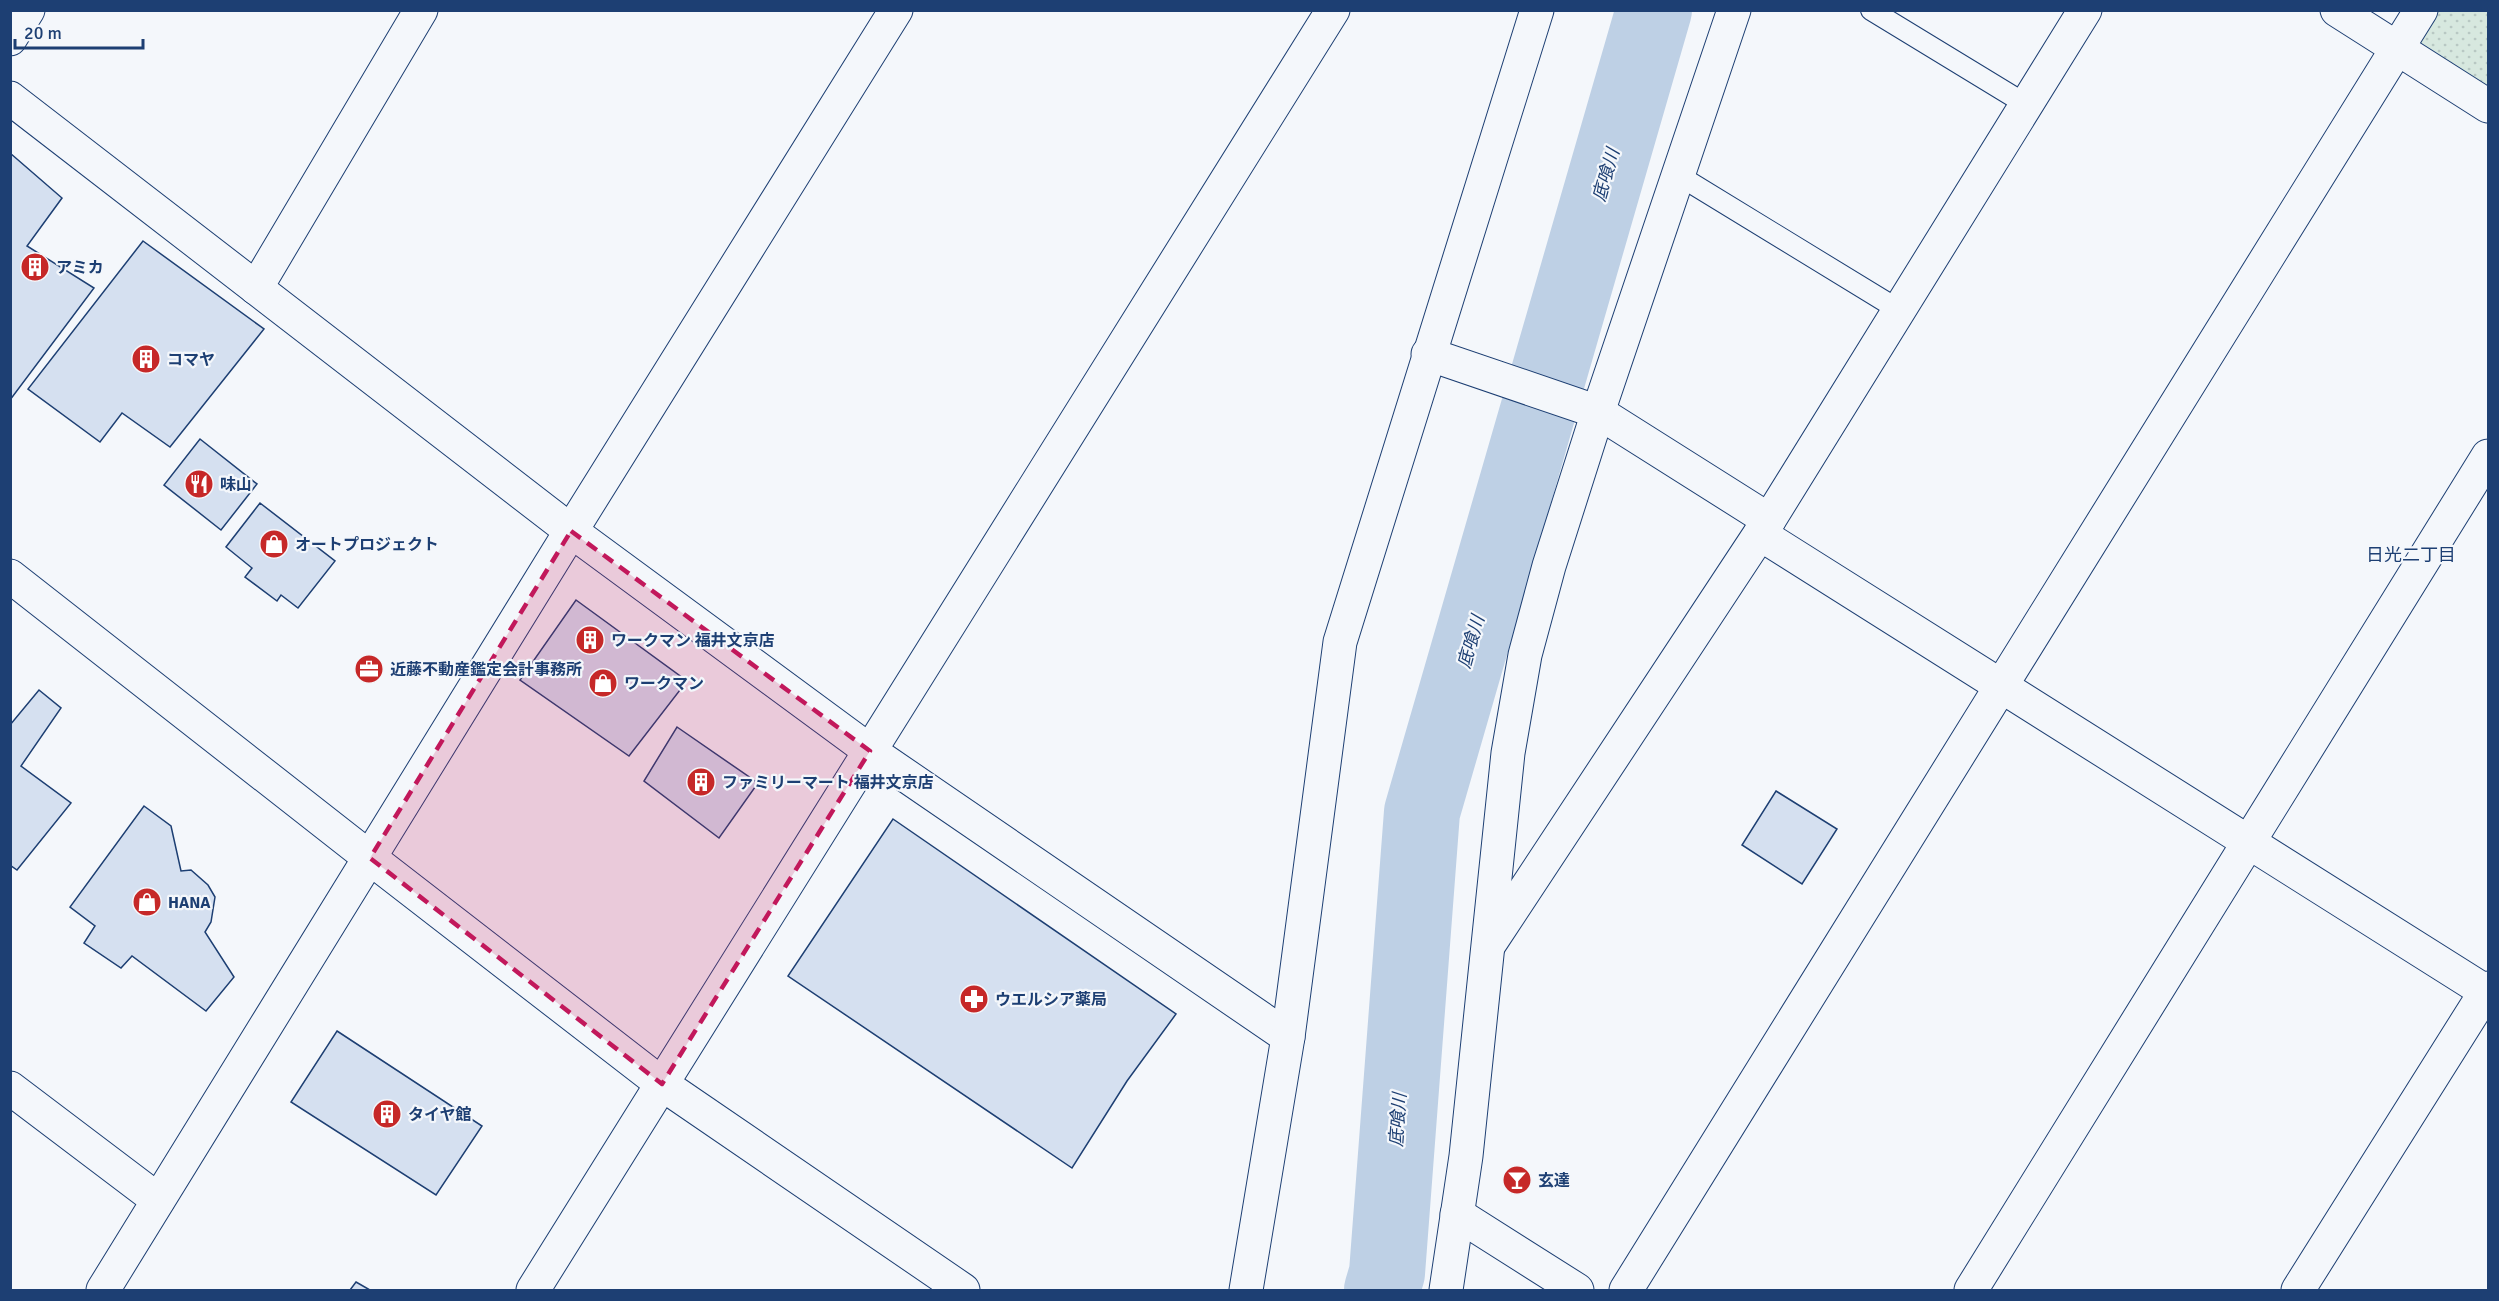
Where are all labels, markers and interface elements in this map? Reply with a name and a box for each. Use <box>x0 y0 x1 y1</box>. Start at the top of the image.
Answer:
scale bar <box>15 12 142 50</box>
text: 20 m <box>24 22 62 44</box>
water label: 底喰川 <box>1588 144 1625 204</box>
building icon: アミカ <box>19 251 51 283</box>
place label: アミカ <box>56 258 104 278</box>
building icon: コマヤ <box>130 343 162 375</box>
place label: コマヤ <box>167 350 215 370</box>
restaurant icon: 味山 <box>183 468 215 500</box>
place label: 味山 <box>220 475 252 495</box>
shop icon: オートプロジェクト <box>258 528 290 560</box>
place label: オートプロジェクト <box>295 535 439 555</box>
district label: 日光二丁目 <box>2366 544 2456 566</box>
water label: 底喰川 <box>1453 611 1490 671</box>
building icon: ワークマン 福井文京店 <box>574 624 606 656</box>
place label: ワークマン 福井文京店 <box>611 631 775 651</box>
office icon: 近藤不動産鑑定会計事務所 <box>353 653 385 685</box>
place label: 近藤不動産鑑定会計事務所 <box>390 660 582 680</box>
shop icon: ワークマン <box>587 667 619 699</box>
place label: ワークマン <box>624 674 704 694</box>
building icon: ファミリーマート 福井文京店 <box>685 766 717 798</box>
place label: ファミリーマート 福井文京店 <box>722 773 934 793</box>
shop icon: HANA <box>131 886 163 918</box>
place label: HANA <box>168 893 211 913</box>
pharmacy icon: ウエルシア薬局 <box>958 983 990 1015</box>
place label: ウエルシア薬局 <box>995 990 1107 1010</box>
water label: 底喰川 <box>1385 1090 1411 1148</box>
building icon: タイヤ館 <box>371 1098 403 1130</box>
place label: タイヤ館 <box>408 1105 472 1125</box>
bar icon: 玄達 <box>1501 1164 1533 1196</box>
place label: 玄達 <box>1538 1171 1570 1191</box>

